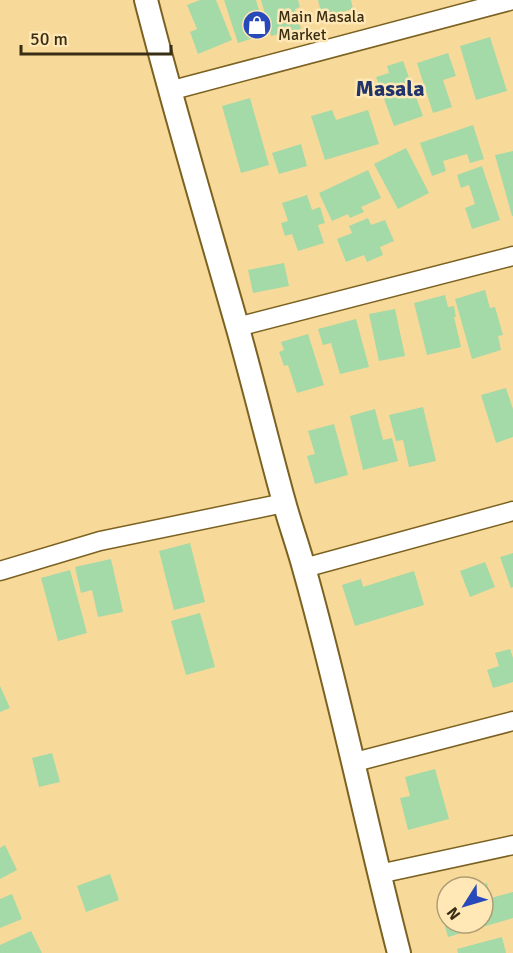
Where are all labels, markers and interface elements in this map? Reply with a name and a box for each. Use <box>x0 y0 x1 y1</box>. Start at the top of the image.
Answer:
place label: Main Masala Market <box>278 7 365 45</box>
shop icon: Main Masala Market <box>241 9 273 41</box>
scale bar <box>21 18 171 56</box>
text: 50 m <box>30 28 68 50</box>
district label: Masala <box>356 75 424 102</box>
north arrow <box>435 875 495 935</box>
text: N <box>442 903 465 924</box>

